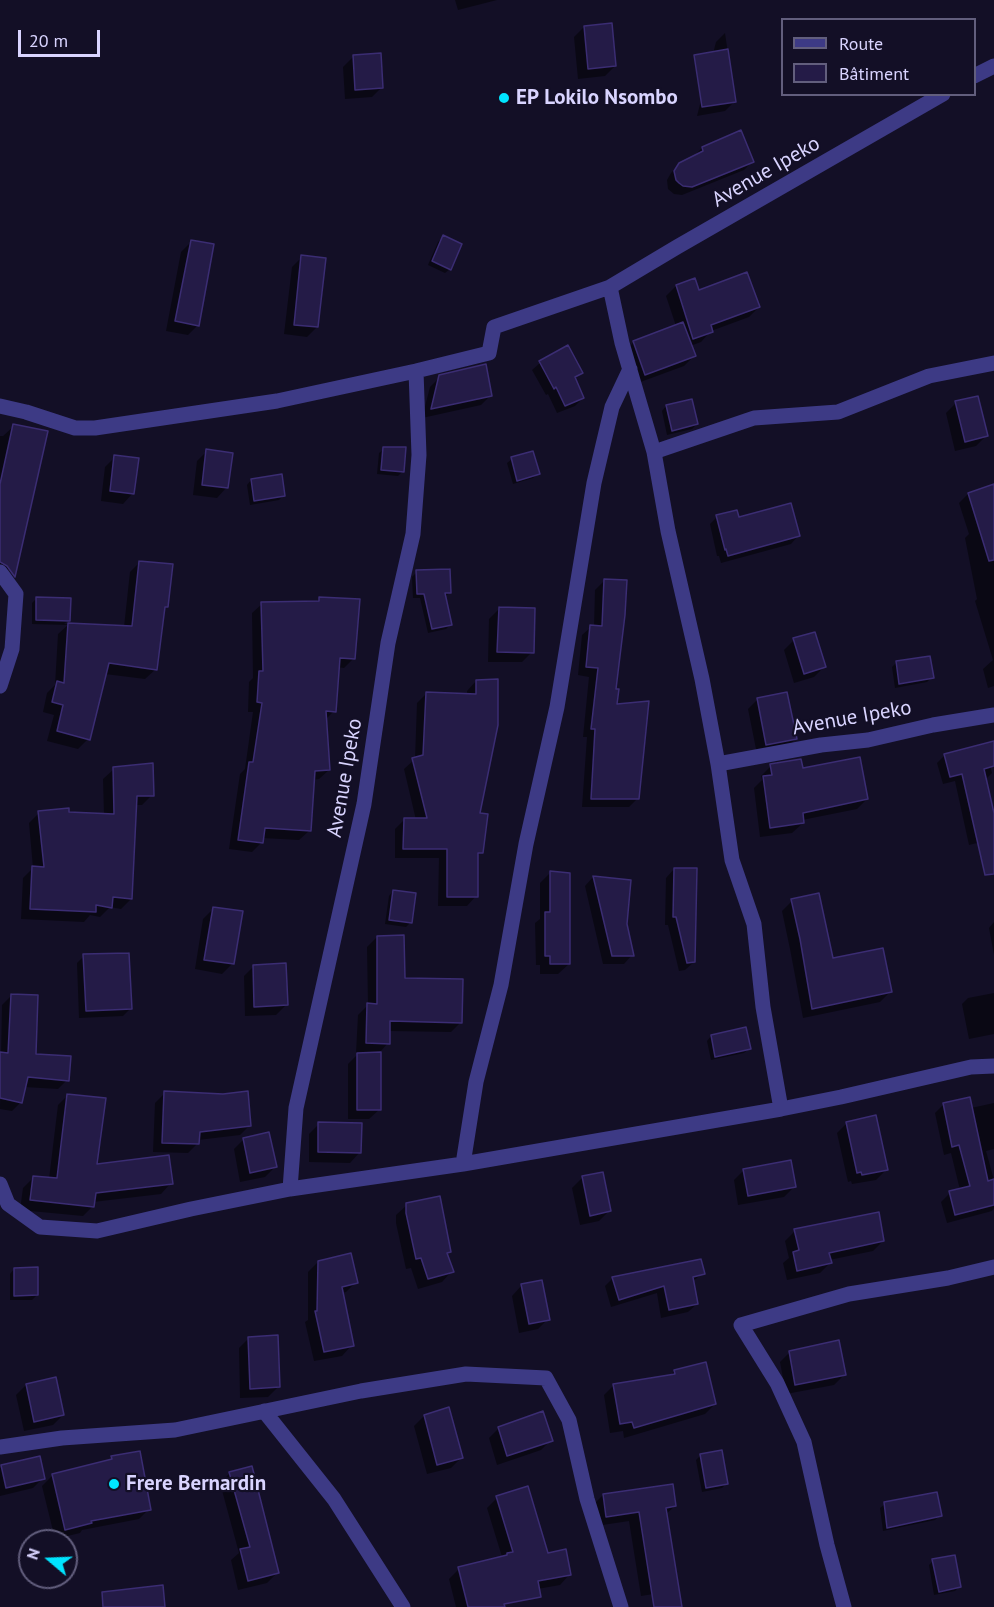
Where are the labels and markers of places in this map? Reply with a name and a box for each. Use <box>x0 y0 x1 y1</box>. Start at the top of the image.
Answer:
place label: EP Lokilo Nsombo <box>516 85 678 111</box>
marker: EP Lokilo Nsombo <box>497 91 511 105</box>
place label: Frere Bernardin <box>126 1471 266 1497</box>
marker: Frere Bernardin <box>107 1477 121 1491</box>

